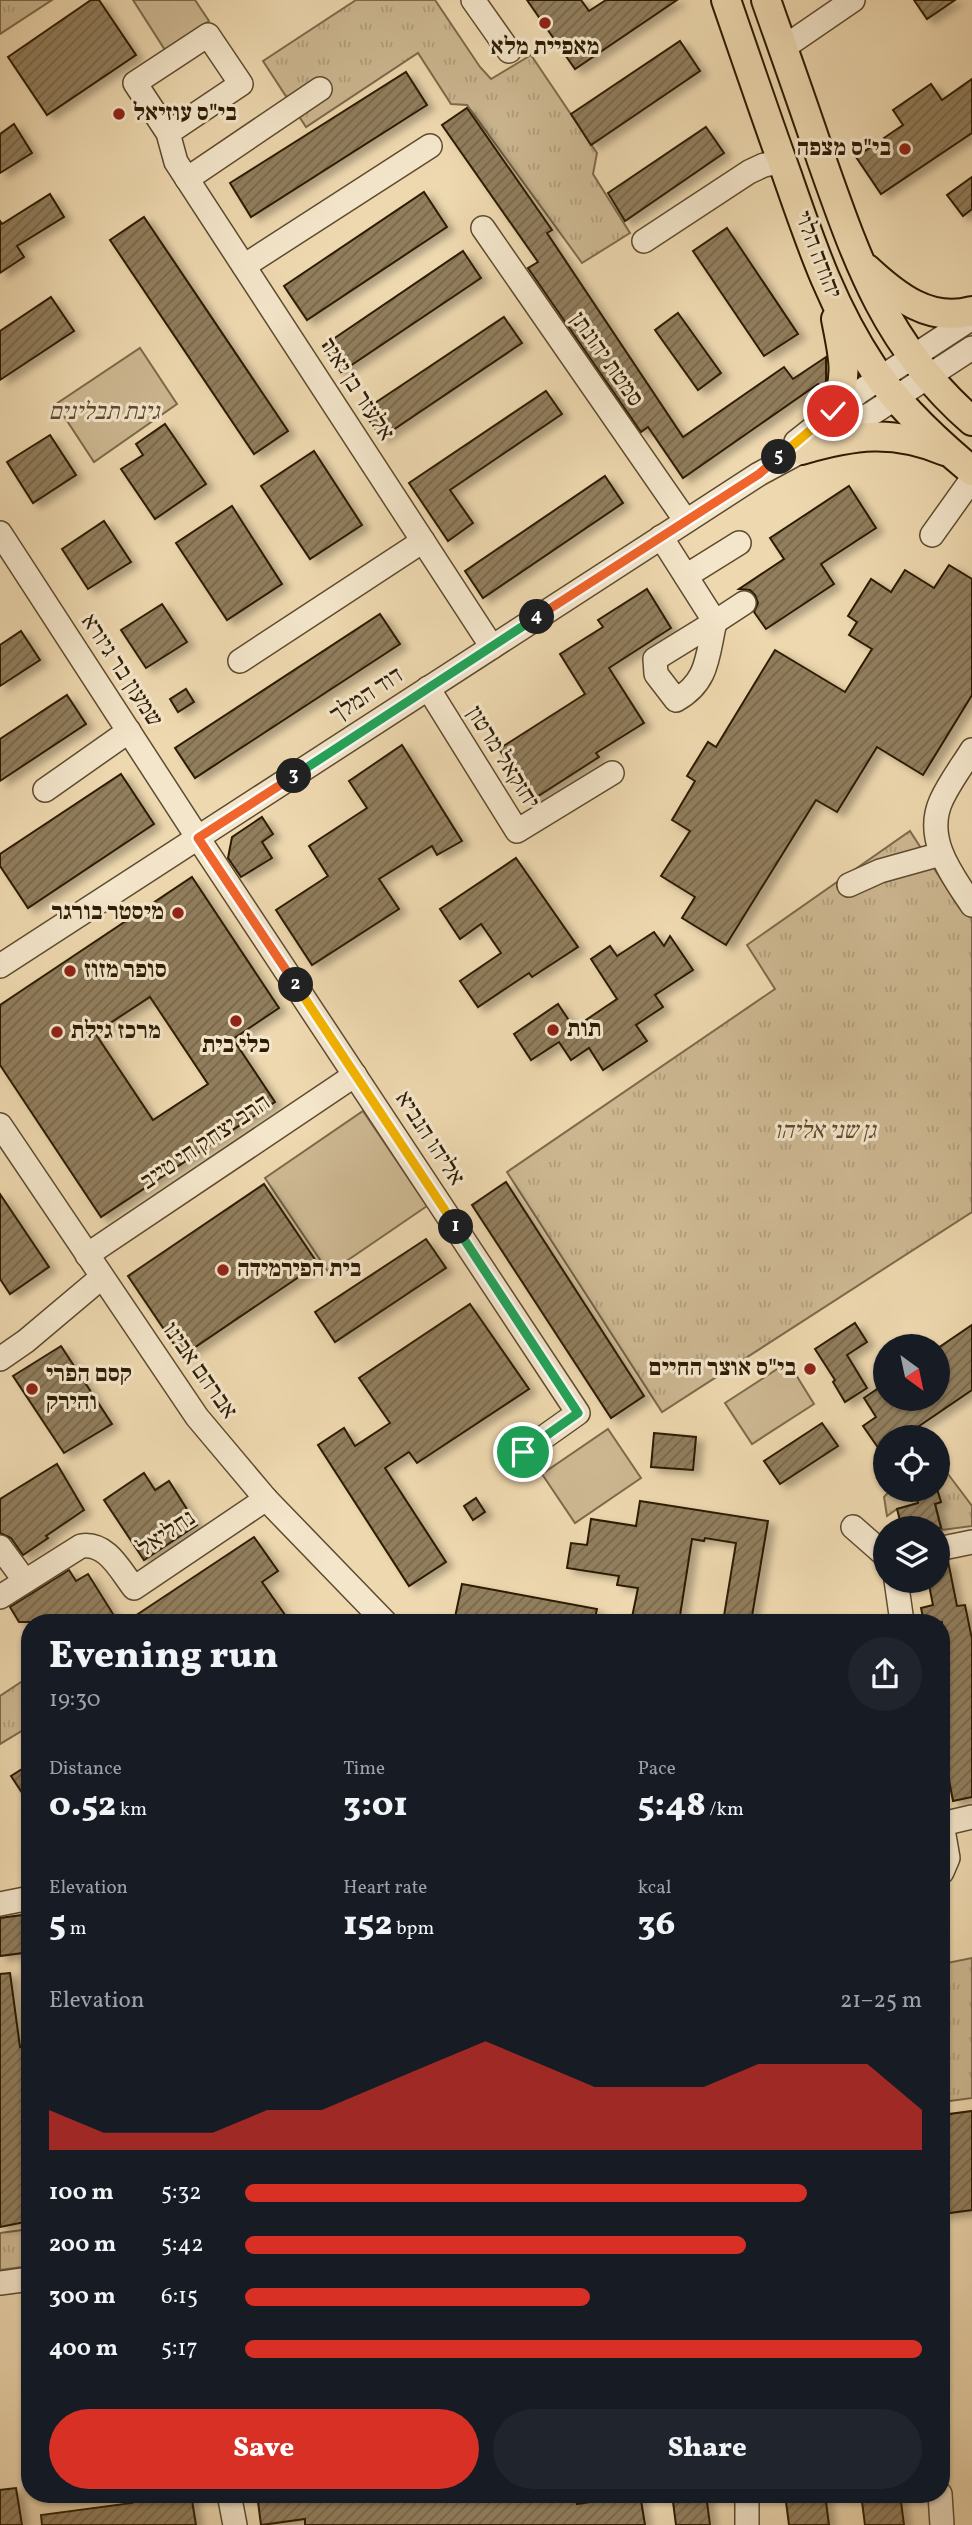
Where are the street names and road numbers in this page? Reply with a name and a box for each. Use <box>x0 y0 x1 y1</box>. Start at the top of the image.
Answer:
street label: יהודה הלוי <box>785 206 849 304</box>
street label: סמטת יהונתן <box>561 306 651 414</box>
street label: אלעזר בן יאיר <box>310 332 402 448</box>
street label: שמעון בר גיורא <box>72 608 170 734</box>
street label: דוד המלך <box>323 659 411 733</box>
street label: יחזקאל מרטון <box>457 700 547 816</box>
street label: אליהו הנביא <box>386 1085 472 1193</box>
street label: הרב יצחק חי טייב <box>134 1087 278 1199</box>
street label: אברהם אבינו <box>153 1316 245 1426</box>
street label: נחליאל <box>131 1502 203 1566</box>

